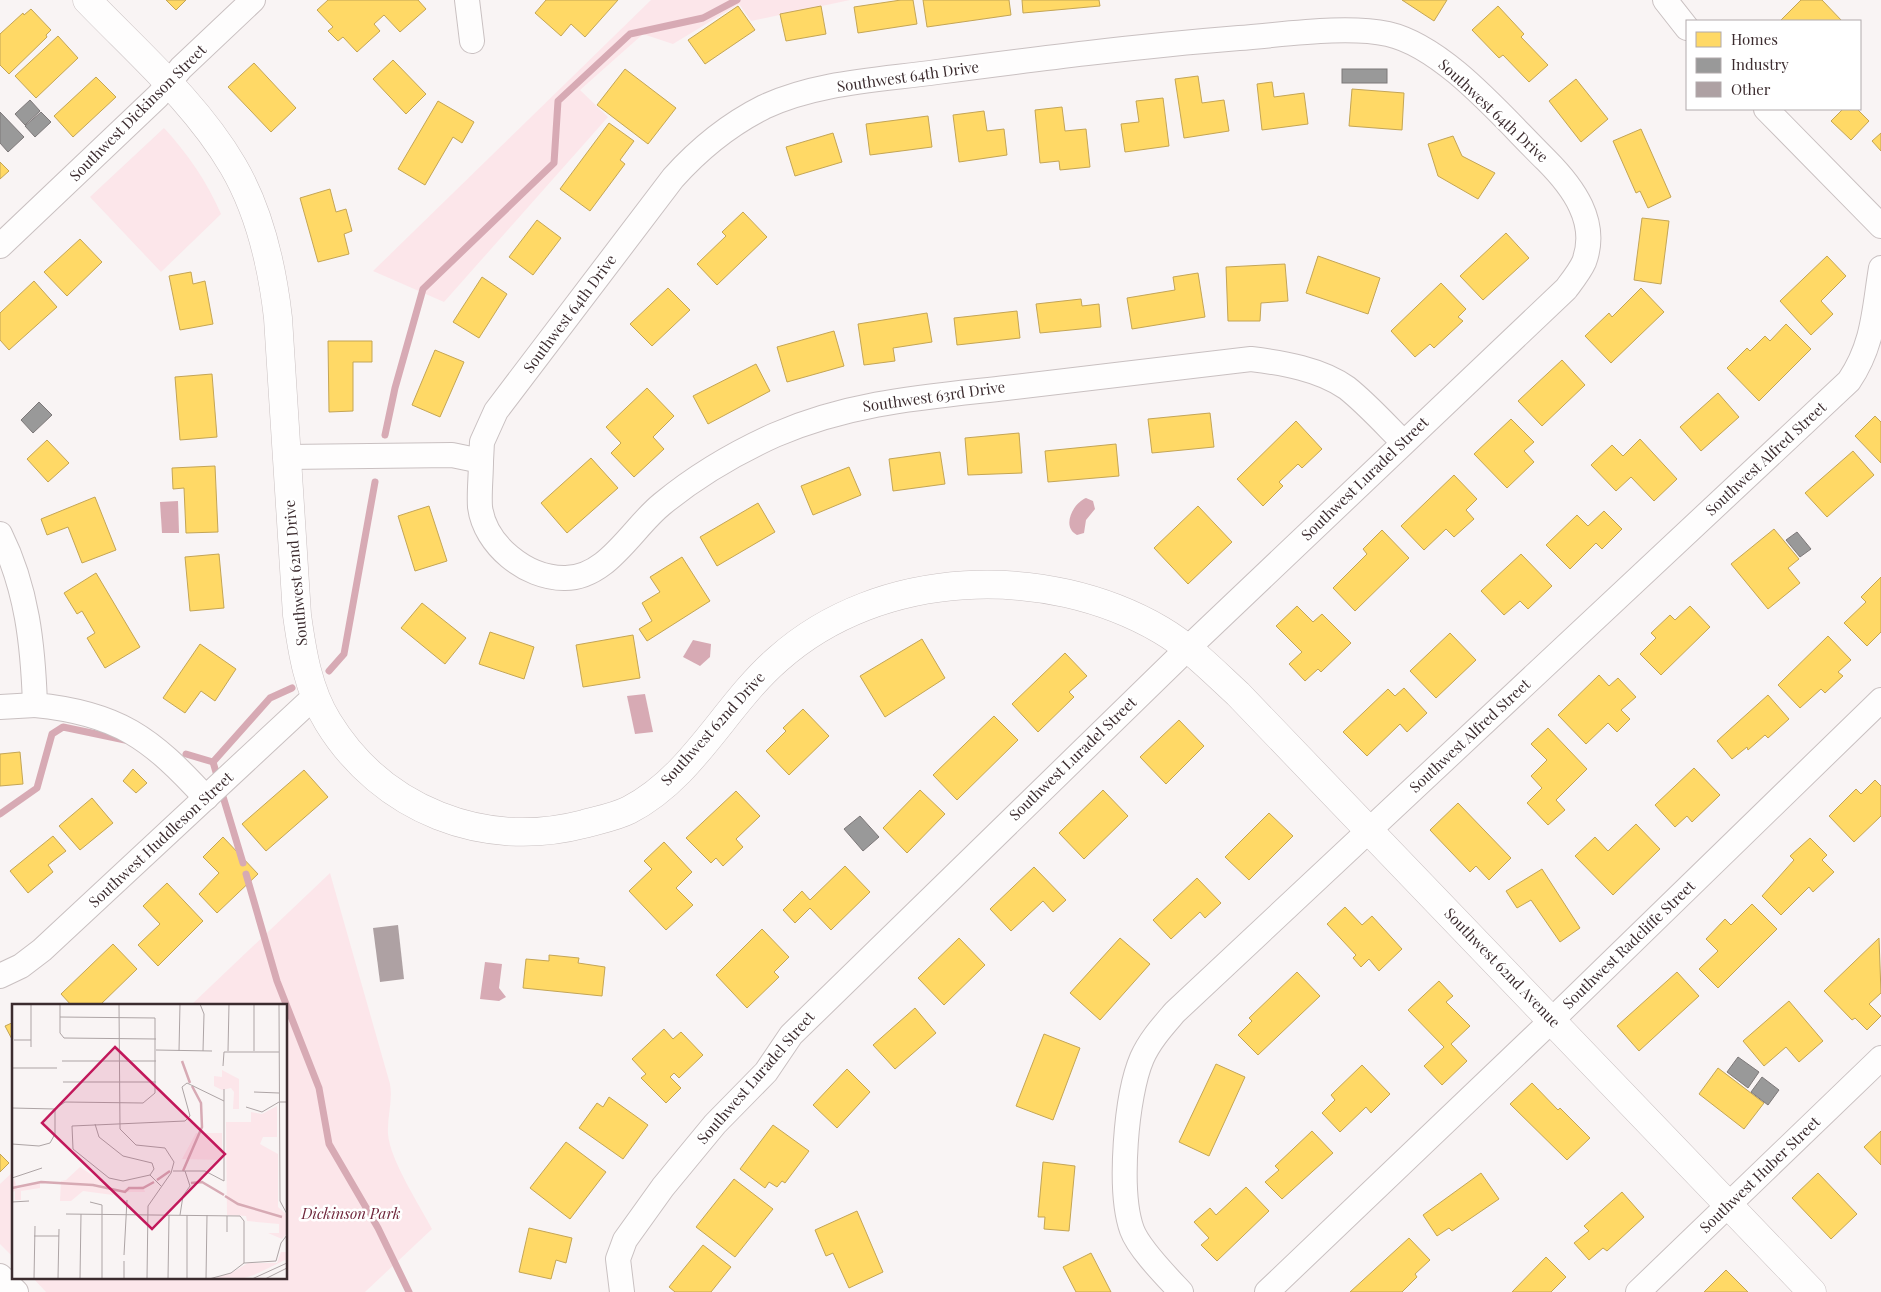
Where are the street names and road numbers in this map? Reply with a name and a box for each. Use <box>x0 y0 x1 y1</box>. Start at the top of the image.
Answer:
street label: Southwest Dickinson Street <box>65 39 210 185</box>
street label: Southwest 64th Drive <box>1434 54 1553 166</box>
street label: Southwest 64th Drive <box>836 56 980 96</box>
street label: Southwest 64th Drive <box>518 250 620 377</box>
street label: Southwest 63rd Drive <box>861 376 1006 416</box>
street label: Southwest Alfred Street <box>1701 396 1831 520</box>
street label: Southwest Luradel Street <box>1296 412 1433 544</box>
street label: Southwest 62nd Drive <box>279 499 311 647</box>
street label: Southwest 62nd Drive <box>656 667 769 789</box>
street label: Southwest Alfred Street <box>1405 673 1535 797</box>
street label: Southwest Luradel Street <box>1004 692 1141 824</box>
street label: Southwest Huddleson Street <box>84 767 237 912</box>
street label: Southwest Radcliffe Street <box>1558 875 1699 1013</box>
street label: Southwest 62nd Avenue <box>1440 903 1565 1031</box>
street label: Southwest Luradel Street <box>692 1006 819 1148</box>
street label: Southwest Huber Street <box>1695 1111 1824 1237</box>

